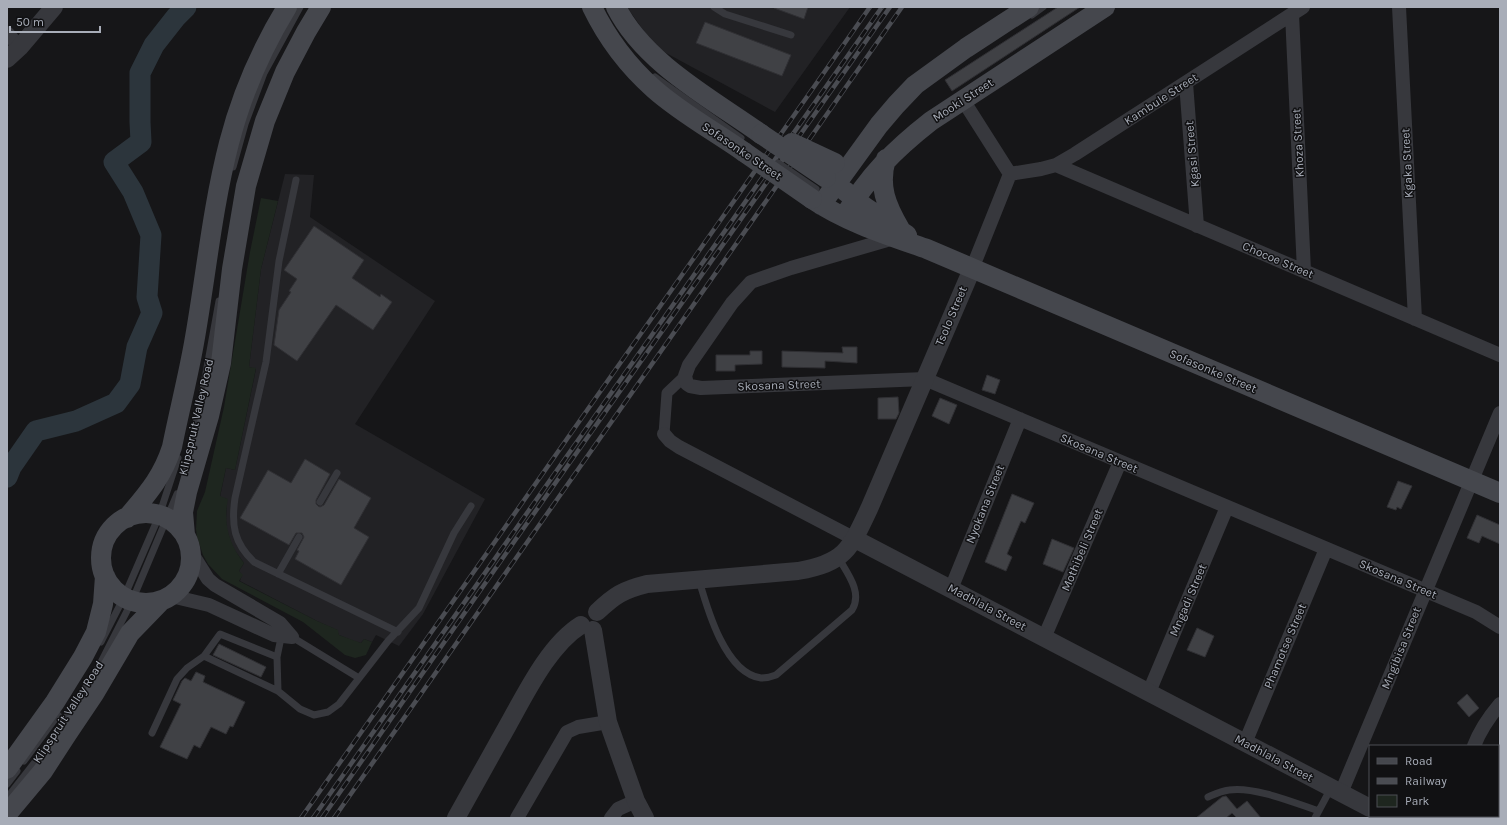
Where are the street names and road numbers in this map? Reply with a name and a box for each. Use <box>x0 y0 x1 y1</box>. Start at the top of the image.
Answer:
street label: Kambule Street <box>1122 70 1201 128</box>
street label: Mooki Street <box>930 75 996 125</box>
street label: Khoza Street <box>1289 108 1307 178</box>
street label: Sofasonke Street <box>699 119 785 183</box>
street label: Kgasi Street <box>1182 120 1202 188</box>
street label: Kgaka Street <box>1398 127 1416 198</box>
street label: Chocoe Street <box>1240 239 1316 281</box>
street label: Tsolo Street <box>932 284 970 348</box>
street label: Sofasonke Street <box>1167 346 1259 396</box>
street label: Klipspruit Valley Road <box>176 357 216 477</box>
street label: Skosana Street <box>737 377 821 393</box>
street label: Skosana Street <box>1058 430 1140 476</box>
street label: Nyokana Street <box>963 462 1007 545</box>
street label: Mothibeli Street <box>1058 506 1106 593</box>
street label: Skosana Street <box>1357 556 1439 602</box>
street label: Mngadi Street <box>1166 561 1210 638</box>
street label: Madhlala Street <box>945 580 1029 634</box>
street label: Phamotse Street <box>1261 601 1309 691</box>
street label: Mngibisa Street <box>1378 605 1424 691</box>
street label: Klipspruit Valley Road <box>30 658 106 766</box>
street label: Madhlala Street <box>1232 731 1316 785</box>

